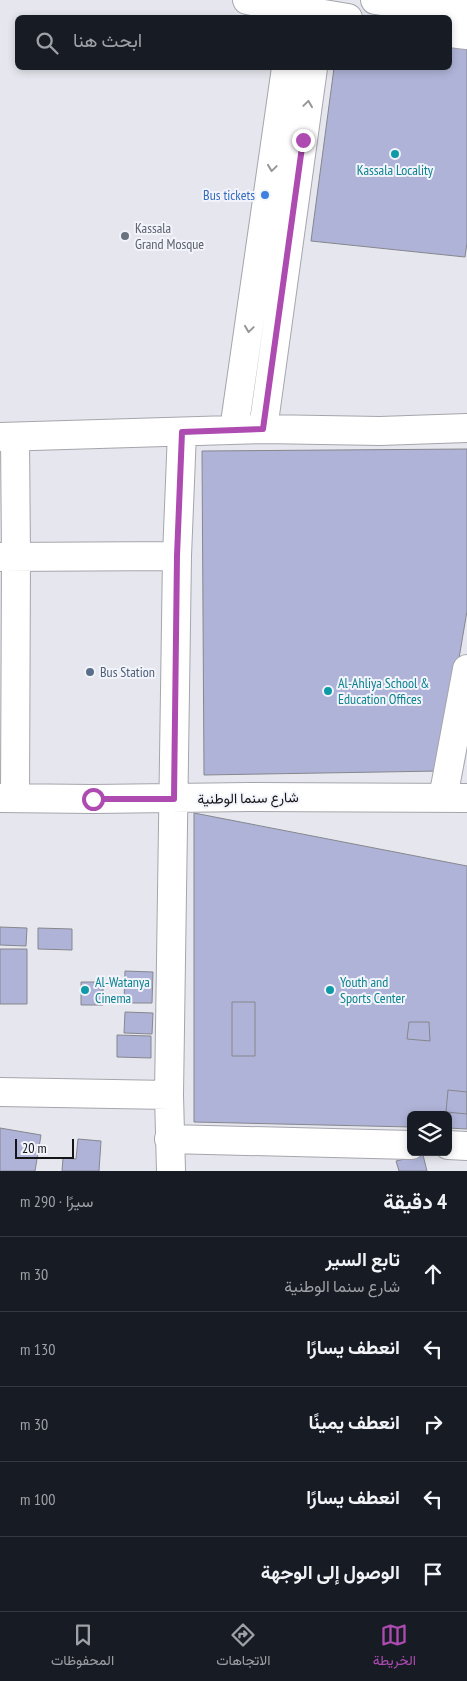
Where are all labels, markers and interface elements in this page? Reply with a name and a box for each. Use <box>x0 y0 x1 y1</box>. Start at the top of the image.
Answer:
search box <box>15 15 452 70</box>
text: ابحث هنا <box>73 28 142 52</box>
icon: search <box>33 29 61 57</box>
one-way arrow <box>302 99 313 107</box>
route end <box>292 129 315 152</box>
marker: Kassala Locality <box>389 148 401 160</box>
place label: Kassala Locality <box>357 161 434 179</box>
one-way arrow <box>267 164 278 172</box>
place label: Bus tickets <box>203 186 255 204</box>
marker: Bus tickets <box>259 189 271 201</box>
place label: Kassala Grand Mosque <box>135 219 204 253</box>
marker: Kassala Grand Mosque <box>119 230 131 242</box>
one-way arrow <box>244 325 255 333</box>
place label: Bus Station <box>100 663 155 681</box>
marker: Bus Station <box>84 666 96 678</box>
place label: Al-Ahliya School & Education Offices <box>338 674 429 708</box>
marker: Al-Ahliya School & Education Offices <box>322 685 334 697</box>
route start <box>82 788 105 811</box>
street label: شارع سنما الوطنية <box>197 788 299 810</box>
place label: Al-Watanya Cinema <box>95 973 150 1007</box>
place label: Youth and Sports Center <box>340 973 405 1007</box>
marker: Al-Watanya Cinema <box>79 984 91 996</box>
marker: Youth and Sports Center <box>324 984 336 996</box>
map controls <box>407 1111 452 1156</box>
button: layers <box>407 1111 452 1156</box>
scale bar <box>15 1136 74 1159</box>
text: 20 m <box>22 1139 47 1157</box>
text: 4 دقيقة <box>383 1188 447 1215</box>
text: سيرًا · 290 m <box>20 1191 93 1211</box>
text: تابع السير <box>325 1247 400 1271</box>
icon: ahead <box>419 1260 447 1288</box>
text: 30 m <box>20 1264 48 1284</box>
text: شارع سنما الوطنية <box>284 1276 400 1296</box>
text: انعطف يسارًا <box>306 1335 400 1359</box>
icon: left <box>419 1335 447 1363</box>
text: 130 m <box>20 1339 55 1359</box>
text: انعطف يمينًا <box>309 1410 400 1434</box>
icon: right <box>419 1410 447 1438</box>
text: 30 m <box>20 1414 48 1434</box>
text: انعطف يسارًا <box>306 1485 400 1509</box>
icon: left <box>419 1485 447 1513</box>
text: 100 m <box>20 1489 55 1509</box>
text: الوصول إلى الوجهة <box>261 1560 400 1584</box>
icon: arrive <box>419 1560 447 1588</box>
tab: المحفوظات <box>51 1621 114 1673</box>
tab: الاتجاهات <box>216 1621 271 1673</box>
tab: الخريطة <box>373 1621 416 1673</box>

